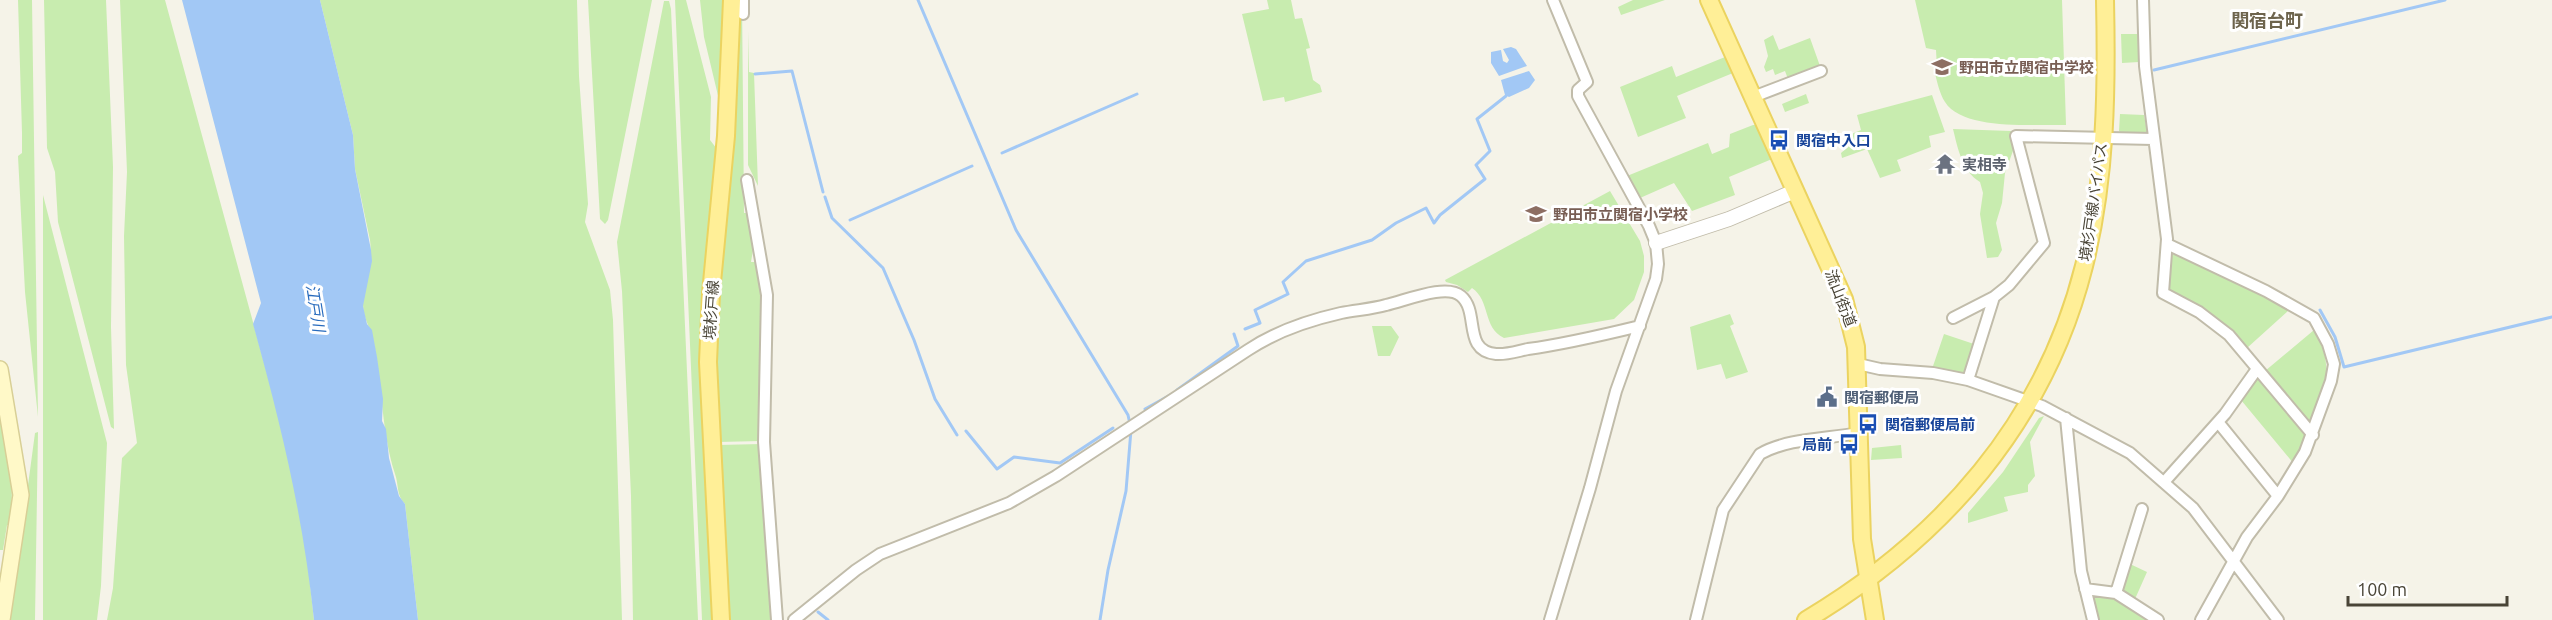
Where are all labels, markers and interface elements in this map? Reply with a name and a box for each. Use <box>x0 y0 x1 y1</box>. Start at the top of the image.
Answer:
district label: 関宿台町 <box>2231 10 2303 30</box>
school or university icon: 野田市立関宿中学校 <box>1930 55 1954 79</box>
place label: 野田市立関宿中学校 <box>1959 59 2094 76</box>
bus stop icon: 関宿中入口 <box>1767 128 1791 152</box>
place label: 関宿中入口 <box>1796 132 1871 149</box>
street label: 境杉戸線バイパス <box>2076 142 2110 262</box>
temple icon: 実相寺 <box>1933 152 1957 176</box>
place label: 実相寺 <box>1962 156 2007 173</box>
school or university icon: 野田市立関宿小学校 <box>1524 202 1548 226</box>
place label: 野田市立関宿小学校 <box>1553 206 1688 223</box>
street label: 流山街道 <box>1822 267 1860 329</box>
street label: 境杉戸線 <box>700 279 722 341</box>
water label: 江戸川 <box>303 283 329 335</box>
public building icon: 関宿郵便局 <box>1815 385 1839 409</box>
place label: 関宿郵便局 <box>1844 389 1919 406</box>
bus stop icon: 関宿郵便局前 <box>1856 412 1880 436</box>
place label: 関宿郵便局前 <box>1885 416 1975 433</box>
bus stop icon: 局前 <box>1837 432 1861 456</box>
place label: 局前 <box>1802 436 1832 453</box>
scale bar <box>2348 569 2507 607</box>
text: 100 m <box>2357 579 2407 599</box>

